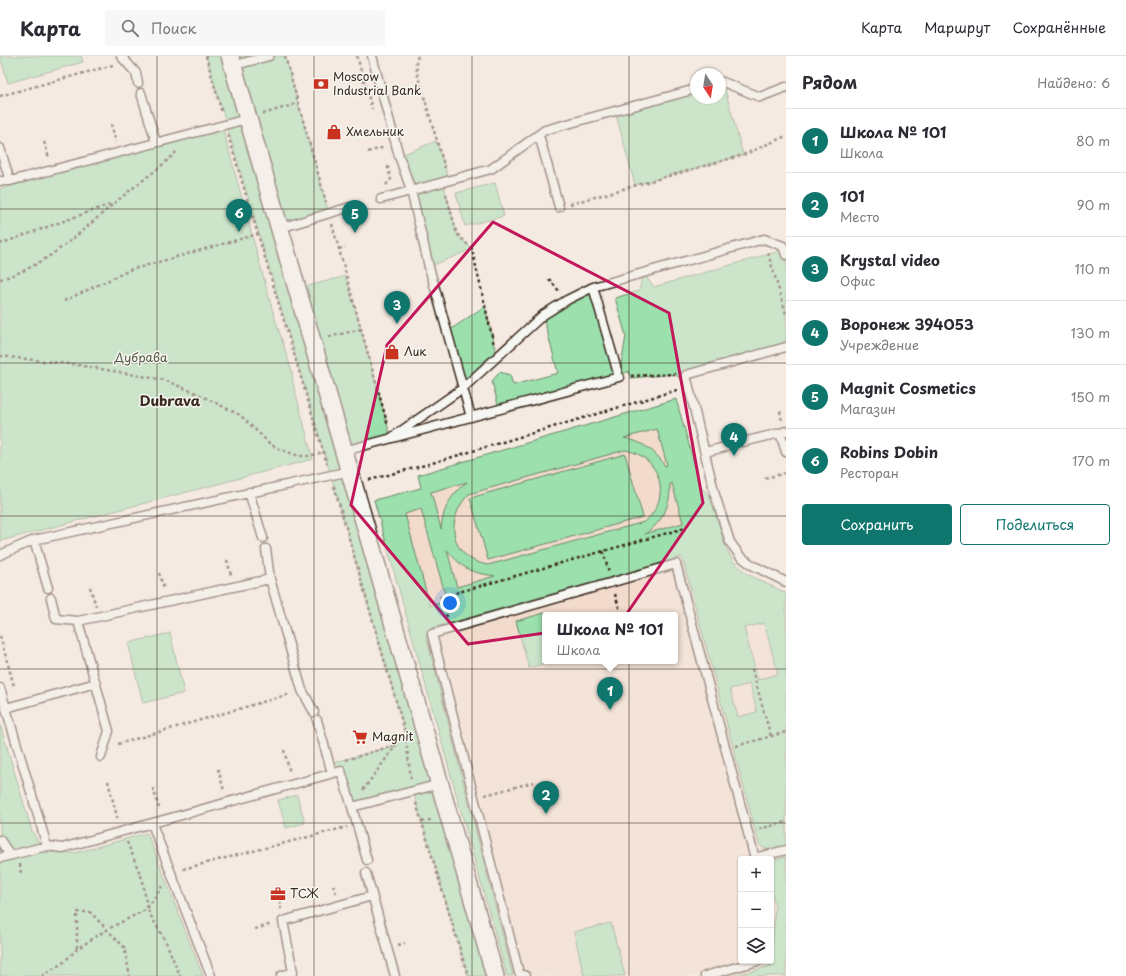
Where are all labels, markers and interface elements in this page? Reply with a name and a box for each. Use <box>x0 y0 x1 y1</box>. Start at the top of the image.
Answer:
search box <box>105 10 385 46</box>
text: Карта <box>20 14 81 42</box>
text: Поиск <box>151 16 196 39</box>
icon: search <box>119 17 141 39</box>
text: Карта <box>861 17 902 38</box>
text: Маршрут <box>924 17 990 38</box>
text: Сохранённые <box>1012 17 1106 38</box>
place label: Moscow Industrial Bank <box>333 67 421 99</box>
north arrow <box>690 68 726 104</box>
text: Рядом <box>802 69 857 95</box>
text: Найдено: 6 <box>1037 73 1110 92</box>
bank icon: Moscow Industrial Bank <box>312 75 330 93</box>
text: Школа № 101 <box>840 120 946 143</box>
place label: Хмельник <box>346 122 405 140</box>
shop icon: Хмельник <box>325 123 343 141</box>
text: 1 <box>812 131 818 150</box>
text: 80 m <box>1076 131 1110 150</box>
text: Школа <box>840 143 884 162</box>
text: 101 <box>840 184 865 207</box>
text: 2 <box>810 195 820 214</box>
text: 90 m <box>1077 195 1110 214</box>
pin: 6 <box>226 199 252 232</box>
pin: 5 <box>342 200 368 233</box>
text: Место <box>840 207 880 226</box>
text: Krystal video <box>840 248 940 271</box>
text: 3 <box>811 259 819 278</box>
text: 110 m <box>1075 259 1110 278</box>
text: Офис <box>840 271 875 290</box>
pin: 3 <box>384 291 410 324</box>
text: Воронеж 394053 <box>840 312 974 335</box>
text: 4 <box>811 323 819 342</box>
text: 130 m <box>1071 323 1110 342</box>
text: Учреждение <box>840 335 919 354</box>
place label: Лик <box>404 342 427 360</box>
shop icon: Лик <box>383 343 401 361</box>
park label: Дубрава <box>114 348 168 366</box>
text: Magnit Cosmetics <box>840 376 976 399</box>
text: 5 <box>811 387 819 406</box>
text: 150 m <box>1071 387 1110 406</box>
district label: Dubrava <box>139 390 201 411</box>
text: Магазин <box>840 399 896 418</box>
pin: 4 <box>721 423 747 456</box>
text: Robins Dobin <box>840 440 938 463</box>
text: 6 <box>810 451 820 470</box>
text: 170 m <box>1072 451 1110 470</box>
text: Ресторан <box>840 463 899 482</box>
button: Сохранить <box>802 504 952 545</box>
button: Поделиться <box>960 504 1110 545</box>
your location <box>440 593 460 613</box>
popup <box>542 612 678 664</box>
text: Школа № 101 <box>557 617 663 640</box>
text: Школа <box>557 640 600 659</box>
pin: 1 <box>597 677 623 710</box>
place label: Magnit <box>372 727 414 745</box>
supermarket icon: Magnit <box>351 728 369 746</box>
pin: 2 <box>533 781 559 814</box>
map controls <box>738 856 774 964</box>
button: + <box>738 856 774 892</box>
place label: ТСЖ <box>290 884 319 902</box>
office icon: ТСЖ <box>269 885 287 903</box>
button: − <box>738 892 774 928</box>
button: layers <box>738 928 774 964</box>

